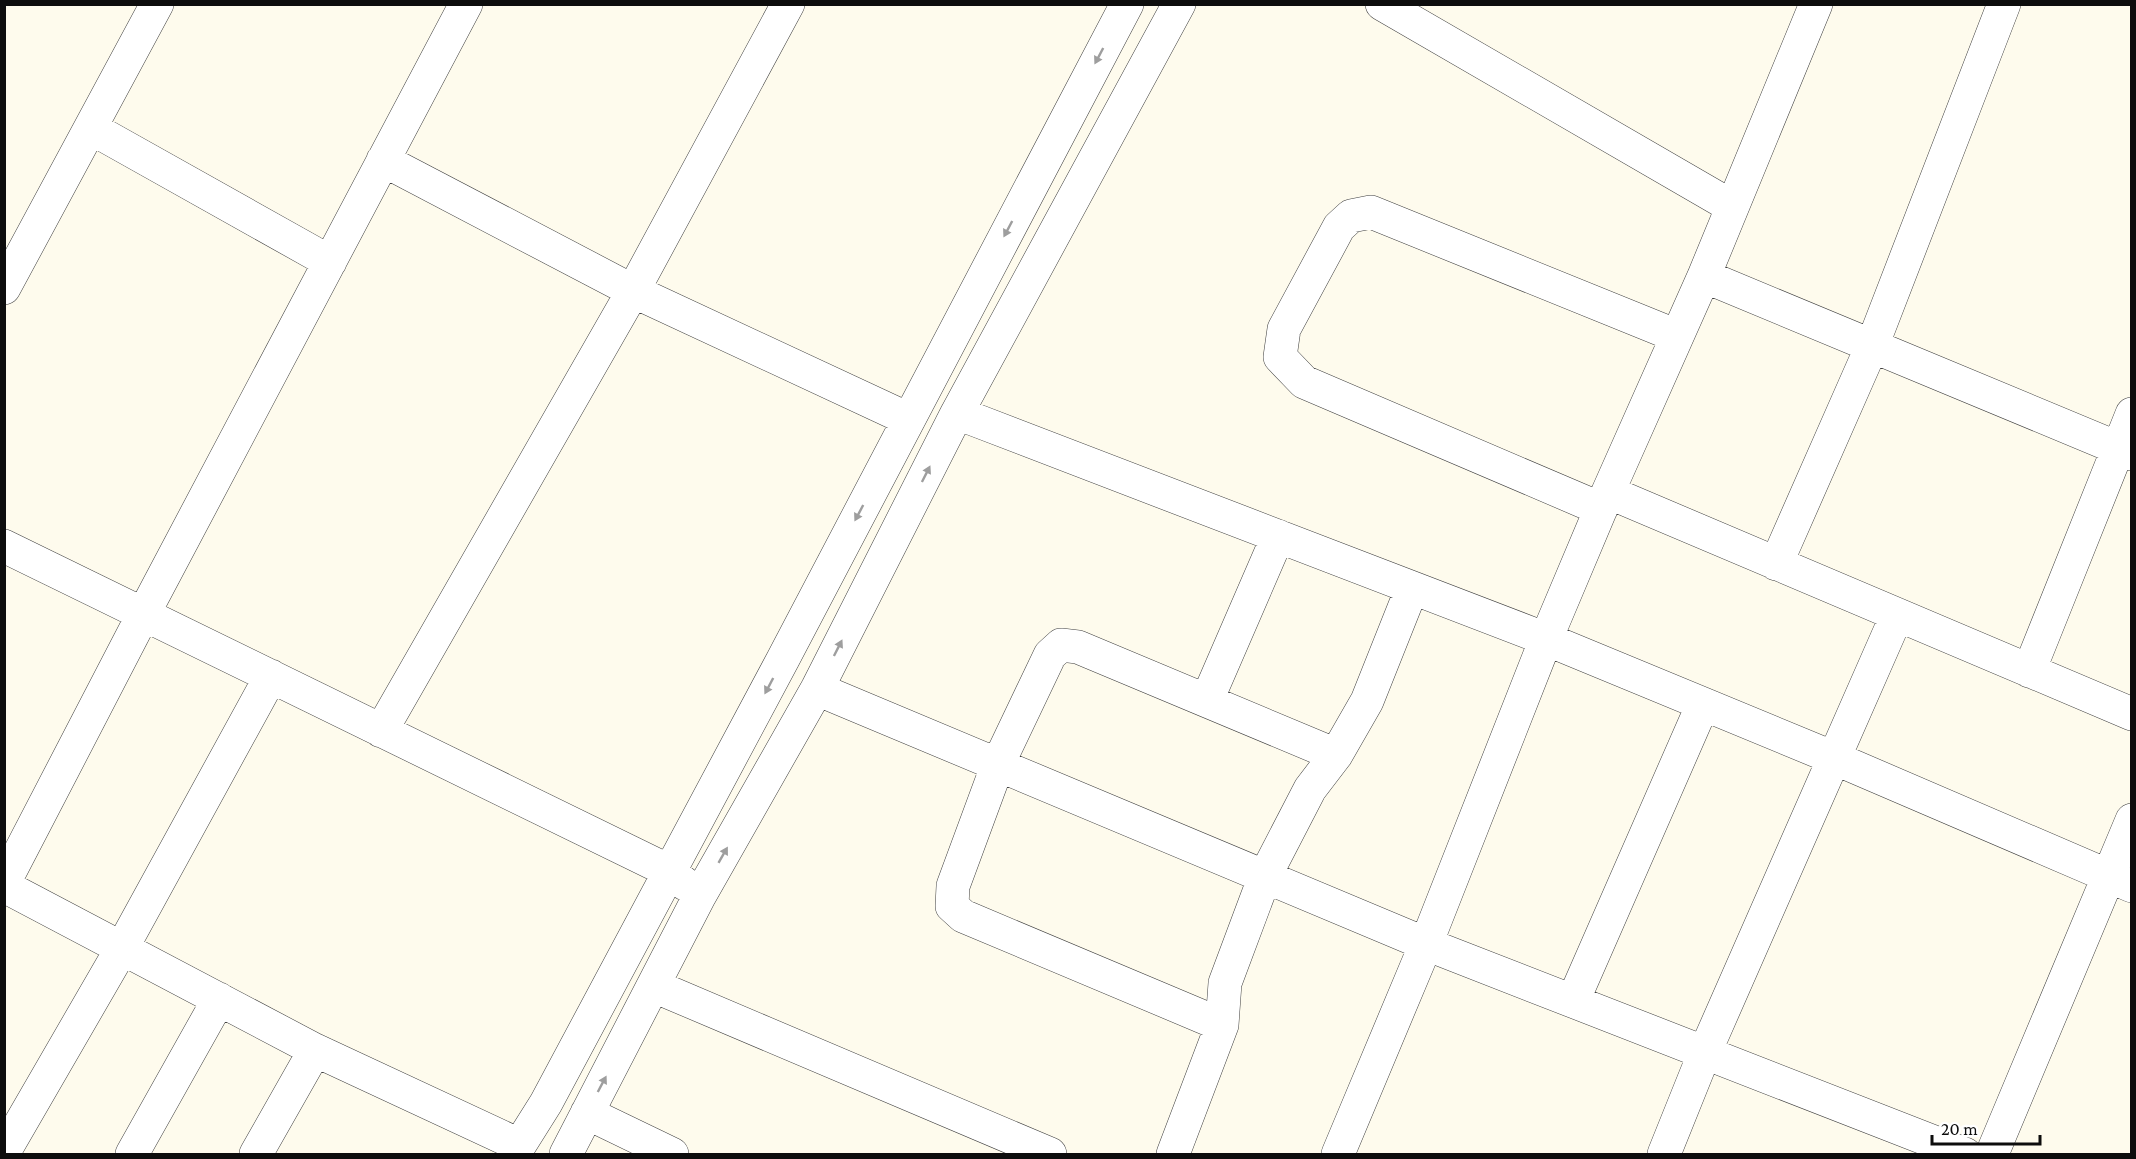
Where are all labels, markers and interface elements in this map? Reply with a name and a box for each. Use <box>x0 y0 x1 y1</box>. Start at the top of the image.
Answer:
one-way arrow <box>1095 48 1104 65</box>
one-way arrow <box>1004 220 1013 237</box>
one-way arrow <box>921 466 931 483</box>
one-way arrow <box>854 505 864 522</box>
one-way arrow <box>833 640 842 657</box>
one-way arrow <box>764 677 774 694</box>
one-way arrow <box>717 847 728 863</box>
one-way arrow <box>598 1075 607 1092</box>
scale bar <box>1932 1108 2040 1146</box>
text: 20 m <box>1941 1119 1978 1139</box>

